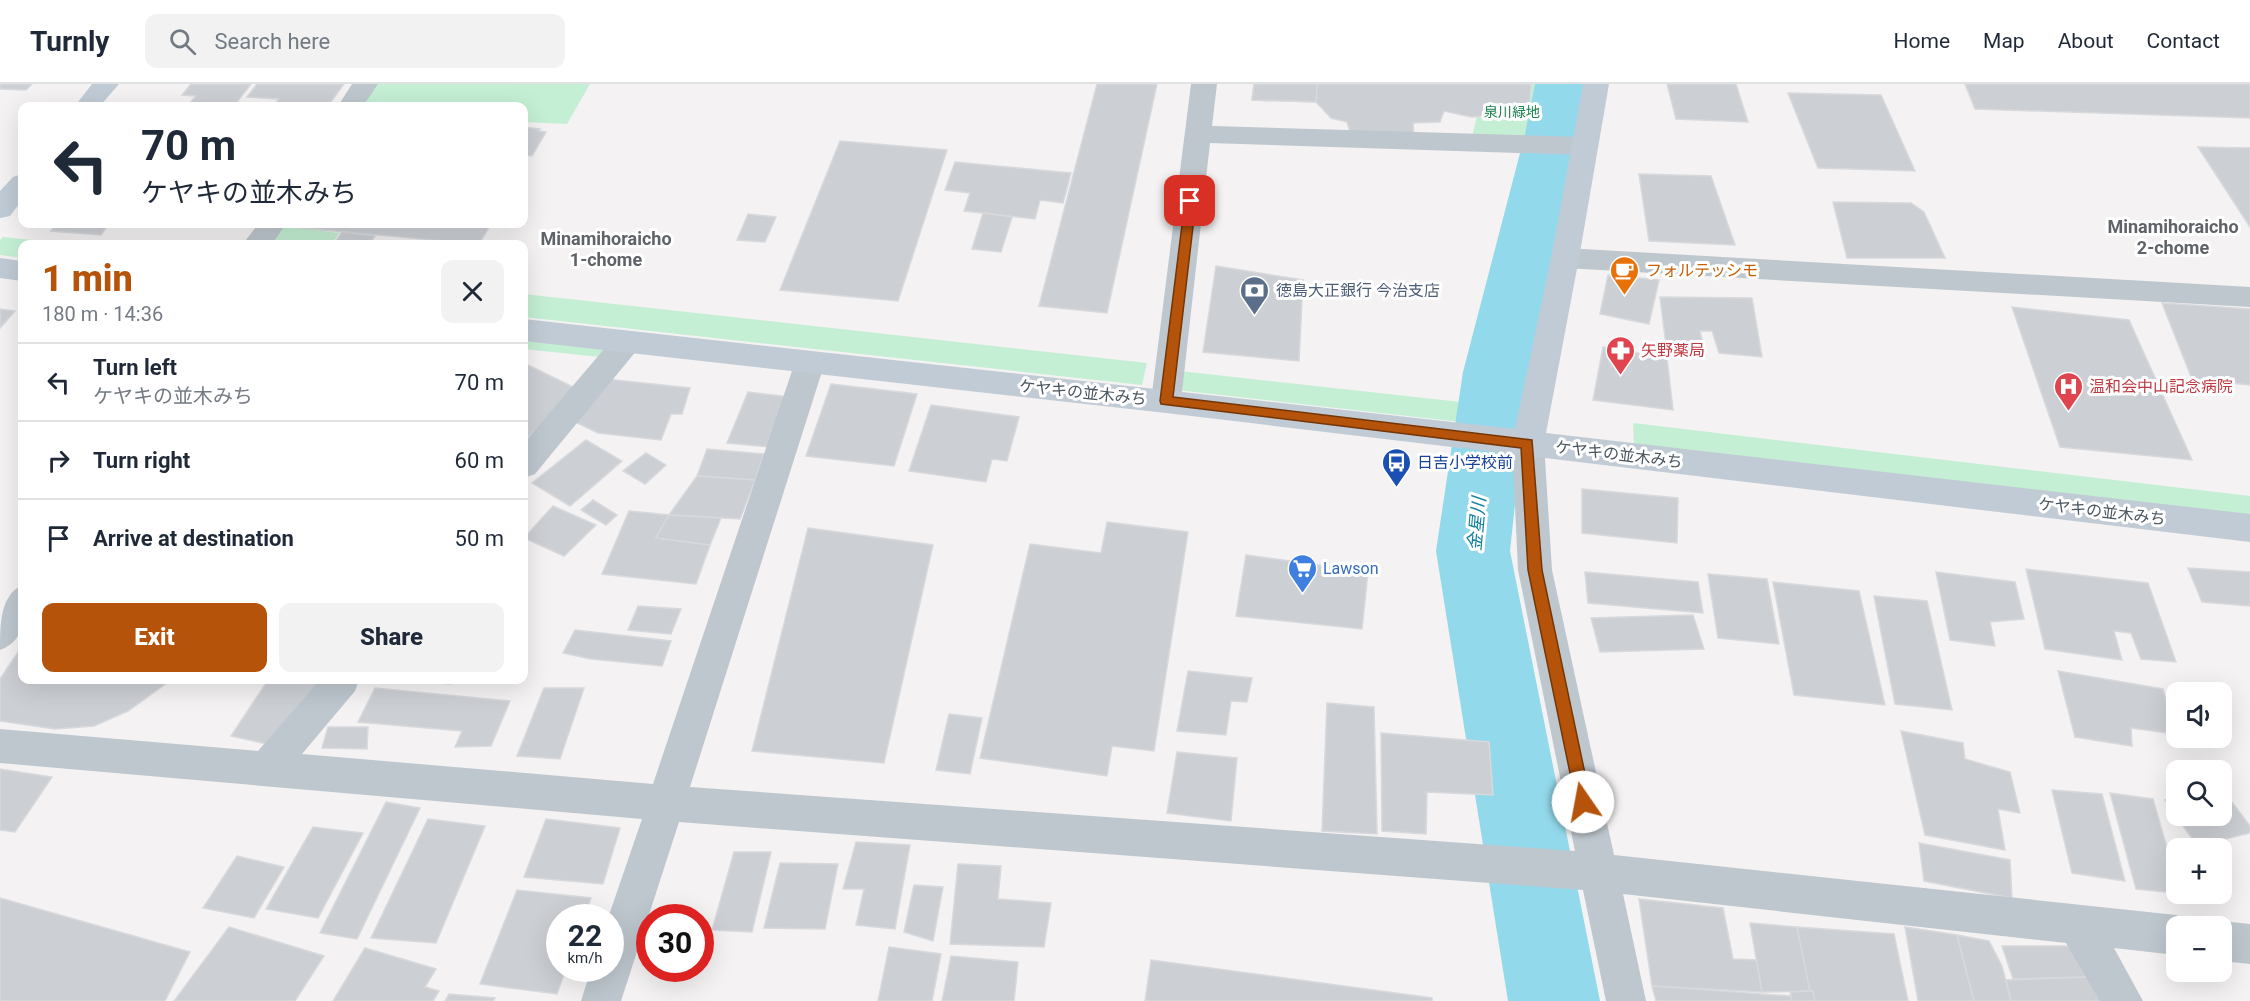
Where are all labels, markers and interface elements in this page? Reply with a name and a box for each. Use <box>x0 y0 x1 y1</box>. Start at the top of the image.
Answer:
search box <box>145 14 565 68</box>
text: Turnly <box>30 25 109 58</box>
icon: search <box>166 25 199 58</box>
text: Search here <box>214 29 330 54</box>
text: Home <box>1894 29 1950 53</box>
text: Map <box>1983 29 2025 53</box>
text: About <box>2058 29 2114 53</box>
text: Contact <box>2147 29 2220 53</box>
park label: 泉川緑地 <box>1484 104 1540 120</box>
text: 70 m <box>141 121 236 170</box>
icon: left <box>42 126 120 204</box>
pin <box>1164 175 1215 226</box>
text: ケヤキの並木みち <box>141 177 357 209</box>
icon: arrive <box>1173 184 1206 217</box>
district label: Minamihoraicho 2-chome <box>2107 216 2239 258</box>
district label: Minamihoraicho 1-chome <box>540 228 672 270</box>
cafe icon: フォルテッシモ <box>1609 254 1641 296</box>
text: 1 min <box>42 258 133 300</box>
button: close <box>441 260 504 323</box>
place label: フォルテッシモ <box>1646 261 1758 280</box>
bank icon: 徳島大正銀行 今治支店 <box>1239 274 1271 316</box>
place label: 徳島大正銀行 今治支店 <box>1276 281 1440 300</box>
text: 180 m · 14:36 <box>42 302 163 326</box>
pharmacy icon: 矢野薬局 <box>1604 334 1636 376</box>
place label: 矢野薬局 <box>1641 341 1705 360</box>
text: Turn left <box>93 355 177 380</box>
icon: left <box>42 366 75 399</box>
text: 70 m <box>455 370 504 395</box>
hospital icon: 温和会中山記念病院 <box>2052 370 2084 412</box>
street label: ケヤキの並木みち <box>1018 376 1148 409</box>
place label: 温和会中山記念病院 <box>2089 377 2233 396</box>
text: ケヤキの並木みち <box>93 384 253 408</box>
street label: ケヤキの並木みち <box>1554 437 1684 472</box>
icon: right <box>42 444 75 477</box>
bus stop icon: 日吉小学校前 <box>1380 446 1412 488</box>
text: Turn right <box>93 448 190 473</box>
text: 60 m <box>455 448 504 473</box>
place label: 日吉小学校前 <box>1417 453 1513 472</box>
water label: 金星川 <box>1464 494 1489 552</box>
street label: ケヤキの並木みち <box>2037 494 2167 529</box>
icon: arrive <box>42 522 75 555</box>
text: Arrive at destination <box>93 526 294 551</box>
text: 50 m <box>455 526 504 551</box>
supermarket icon: Lawson <box>1286 552 1318 594</box>
place label: Lawson <box>1323 559 1379 578</box>
button: Exit <box>42 603 267 672</box>
button: Share <box>279 603 504 672</box>
map controls <box>2166 682 2232 982</box>
button: sound <box>2166 682 2232 748</box>
button: search <box>2166 760 2232 826</box>
position arrow <box>1551 770 1615 834</box>
button: + <box>2166 838 2232 904</box>
speed limit sign: 30 <box>636 904 714 982</box>
button: − <box>2166 916 2232 982</box>
text: 22 <box>568 918 602 953</box>
text: km/h <box>567 949 603 967</box>

